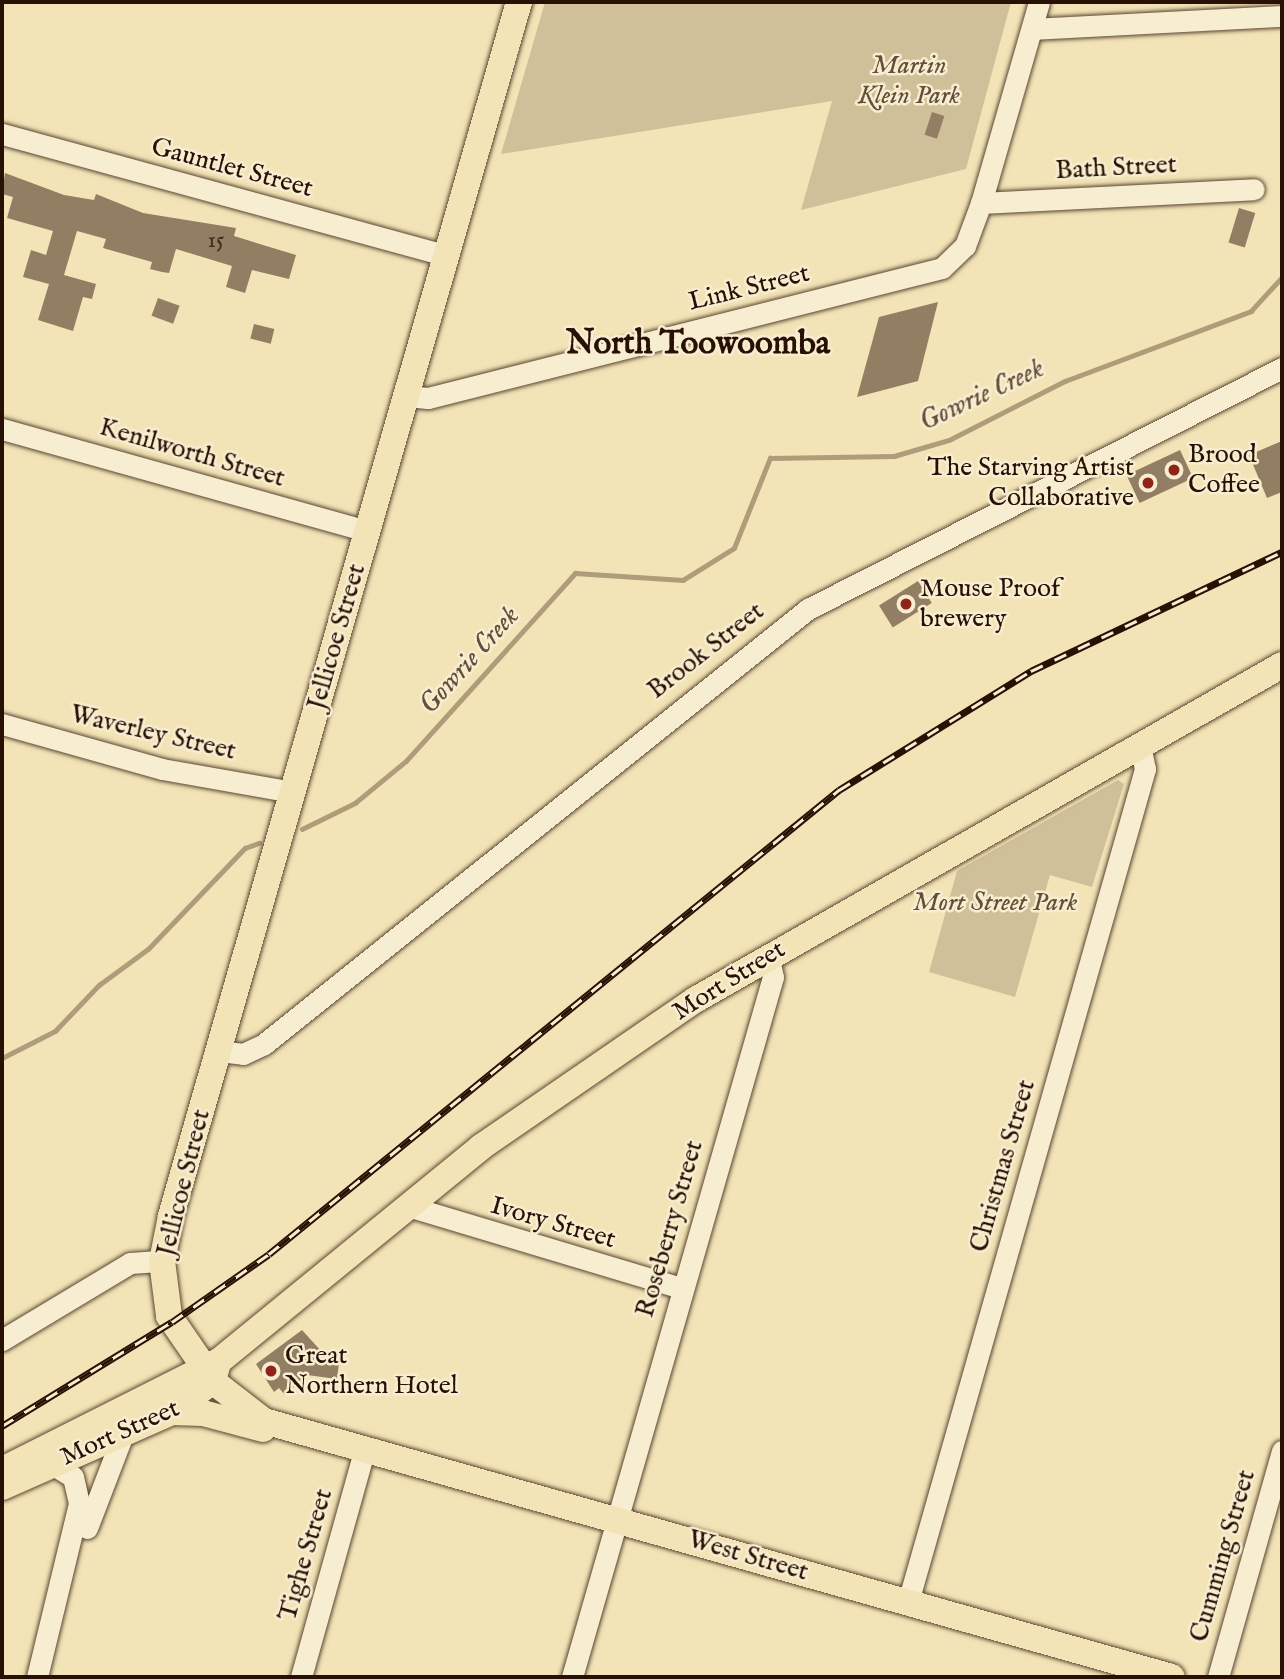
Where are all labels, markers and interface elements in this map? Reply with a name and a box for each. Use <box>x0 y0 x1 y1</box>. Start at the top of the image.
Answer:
park label: Martin Klein Park <box>858 50 960 112</box>
street label: Gauntlet Street <box>148 131 316 205</box>
street label: Bath Street <box>1055 149 1177 187</box>
house number: 15 <box>208 227 224 255</box>
street label: Link Street <box>685 258 813 318</box>
district label: North Toowoomba <box>566 325 830 365</box>
water label: Gowrie Creek <box>914 353 1050 439</box>
street label: Kenilworth Street <box>96 412 288 494</box>
place label: Brood Coffee <box>1188 439 1260 500</box>
place label: The Starving Artist Collaborative <box>927 452 1134 514</box>
marker: Brood Coffee <box>1166 462 1182 478</box>
marker: The Starving Artist Collaborative <box>1140 475 1156 491</box>
street label: Jellicoe Street <box>301 560 373 714</box>
place label: Mouse Proof brewery <box>920 573 1060 634</box>
street label: Brook Street <box>642 596 770 706</box>
marker: Mouse Proof brewery <box>898 596 914 612</box>
water label: Gowrie Creek <box>413 600 527 722</box>
street label: Waverley Street <box>67 699 239 767</box>
park label: Mort Street Park <box>913 887 1077 919</box>
street label: Mort Street <box>667 934 791 1028</box>
street label: Christmas Street <box>964 1076 1042 1256</box>
street label: Jellicoe Street <box>151 1106 217 1260</box>
street label: Roseberry Street <box>630 1137 710 1321</box>
street label: Ivory Street <box>487 1190 619 1256</box>
place label: Great Northern Hotel <box>285 1340 458 1402</box>
marker: Great Northern Hotel <box>263 1363 279 1379</box>
street label: Mort Street <box>56 1393 184 1473</box>
street label: Cumming Street <box>1184 1466 1262 1646</box>
street label: Tighe Street <box>272 1485 340 1625</box>
street label: West Street <box>684 1524 812 1588</box>

